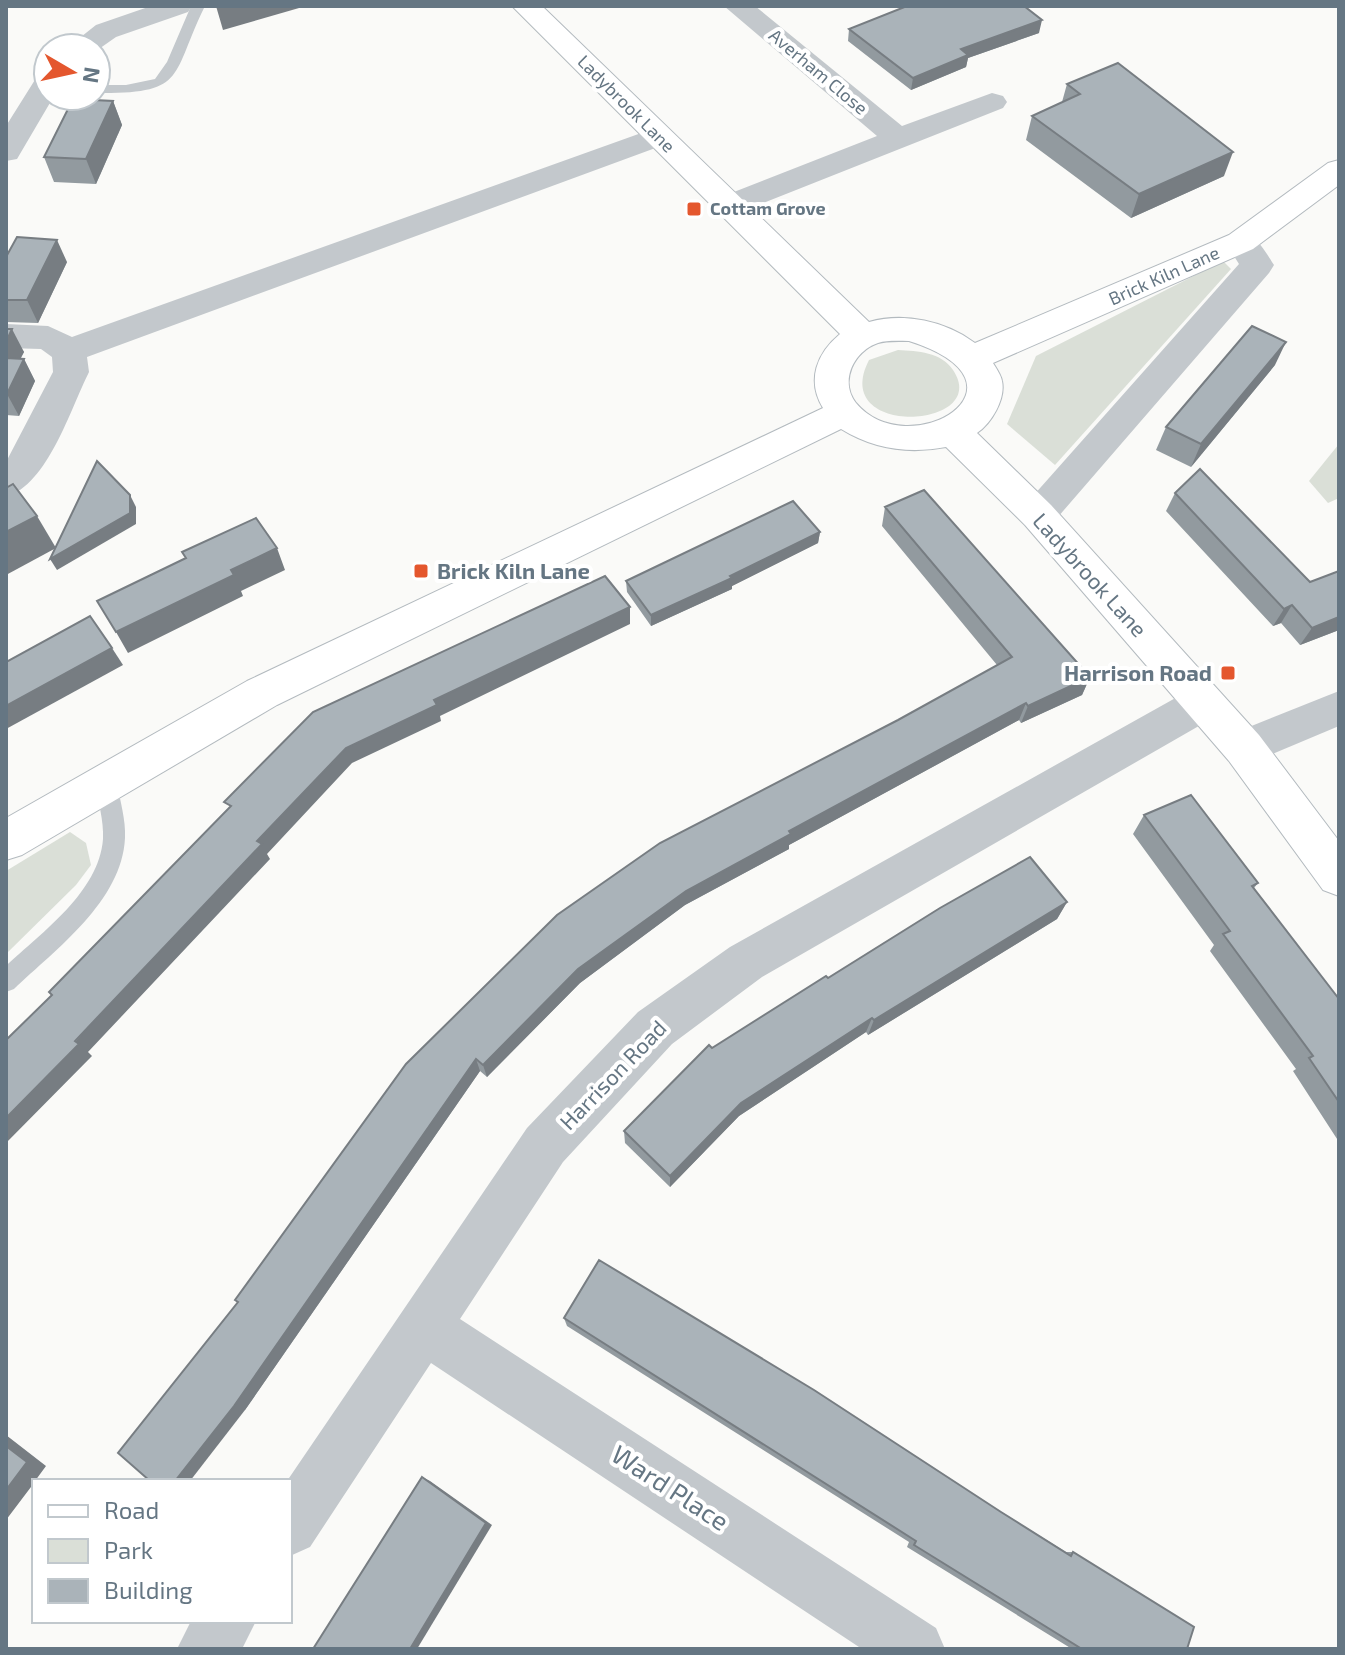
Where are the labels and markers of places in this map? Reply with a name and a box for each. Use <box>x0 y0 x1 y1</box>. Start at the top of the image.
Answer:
place label: Cottam Grove <box>710 197 826 219</box>
marker: Cottam Grove <box>685 200 703 218</box>
place label: Brick Kiln Lane <box>437 557 590 583</box>
marker: Brick Kiln Lane <box>412 562 430 580</box>
place label: Harrison Road <box>1064 659 1212 685</box>
marker: Harrison Road <box>1219 664 1237 682</box>

